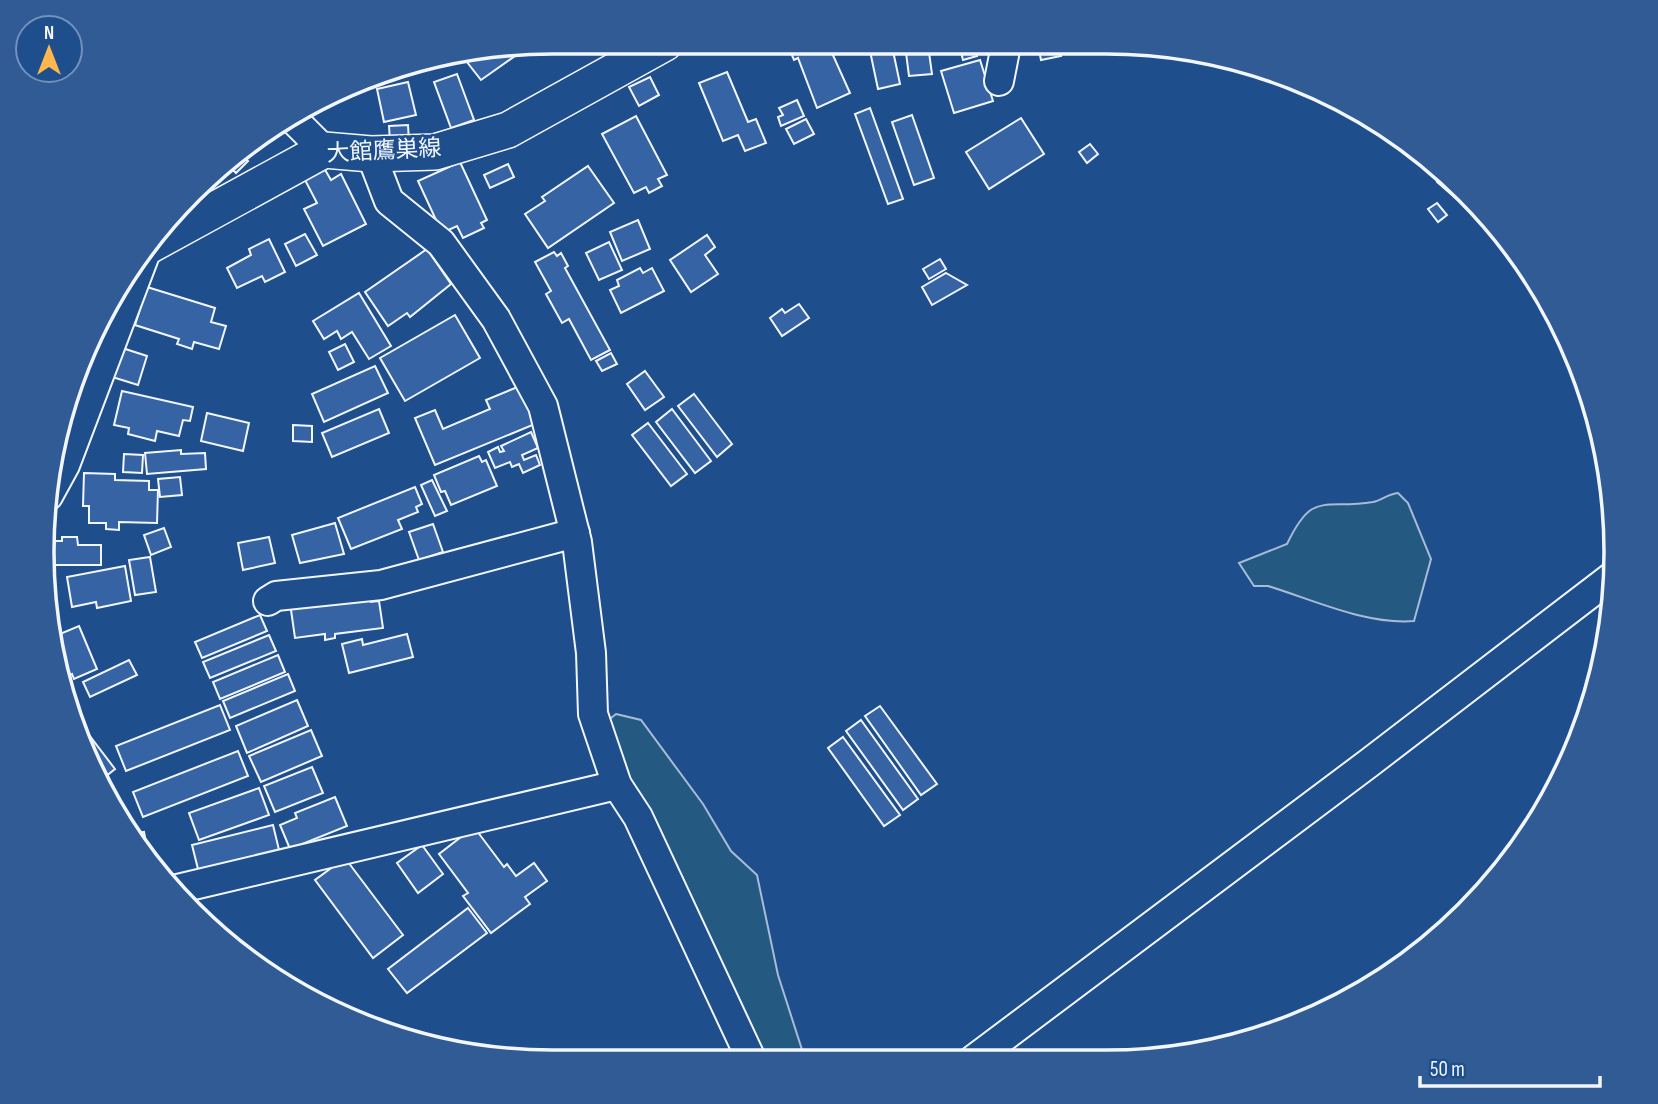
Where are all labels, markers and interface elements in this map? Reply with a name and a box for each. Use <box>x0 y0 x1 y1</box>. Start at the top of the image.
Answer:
north arrow <box>14 14 84 84</box>
text: N <box>44 22 54 45</box>
street label: 大館鷹巣線 <box>326 134 442 168</box>
scale bar <box>1420 1044 1600 1088</box>
text: 50 m <box>1430 1057 1465 1082</box>

